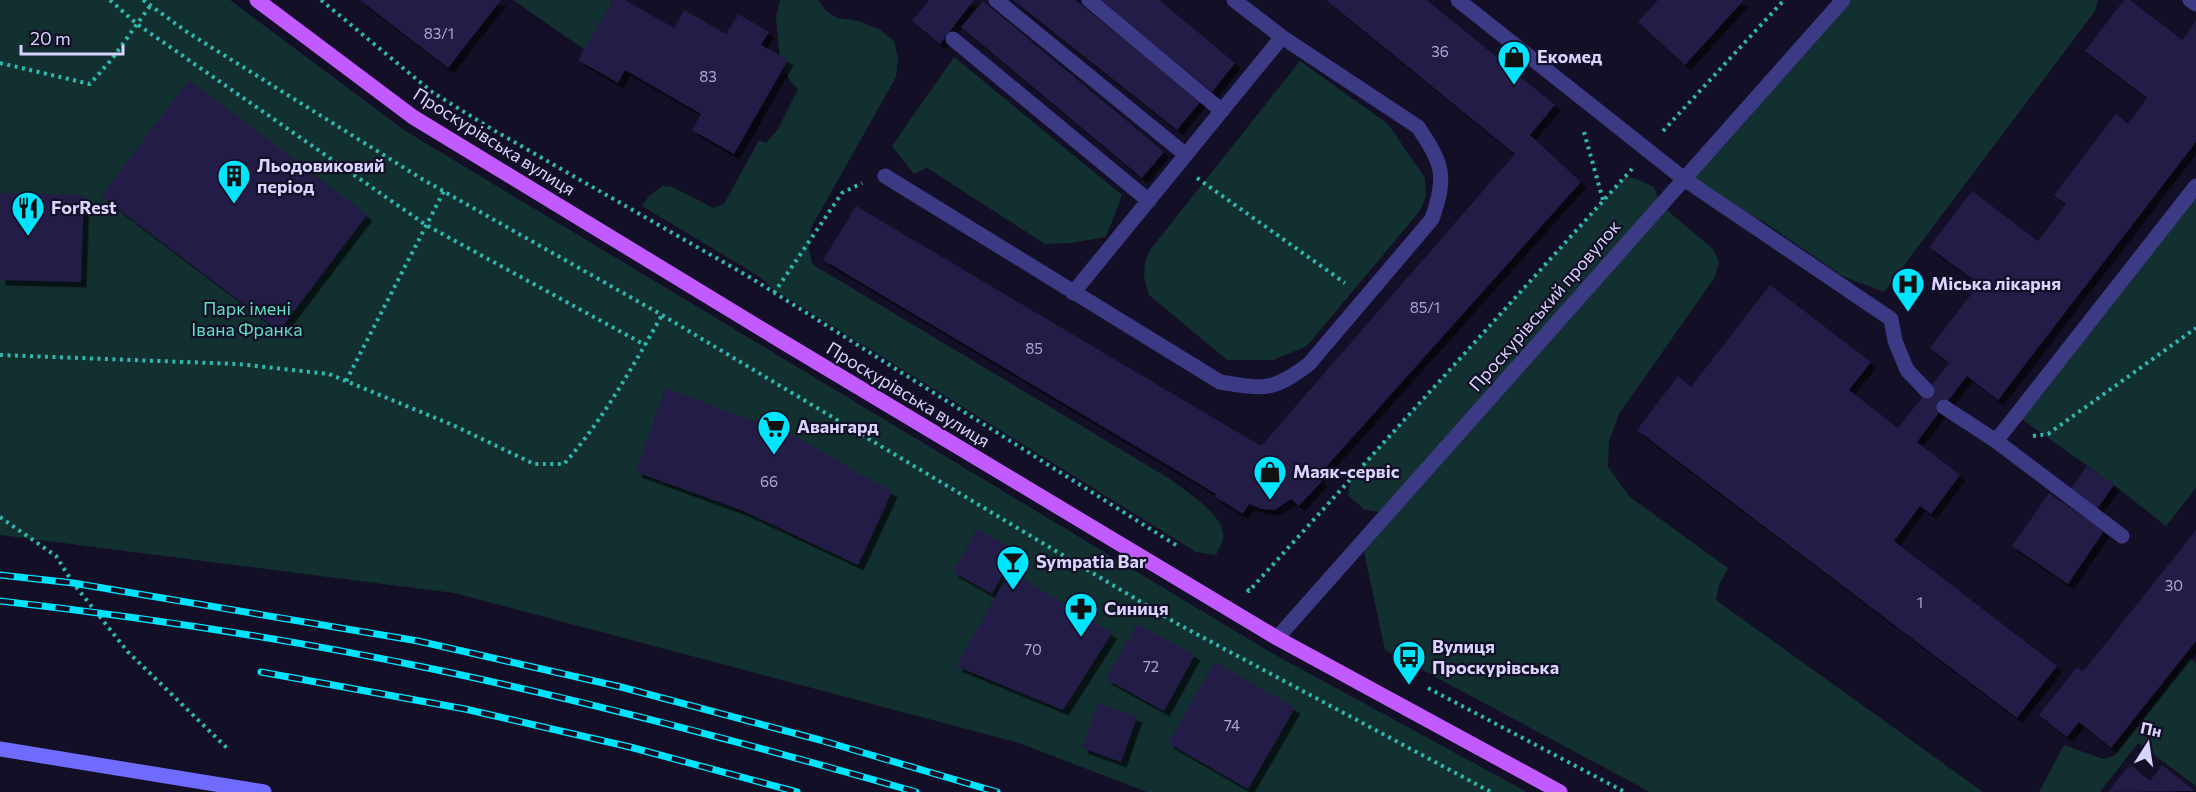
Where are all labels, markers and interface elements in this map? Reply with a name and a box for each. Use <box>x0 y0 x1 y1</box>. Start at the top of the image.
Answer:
scale bar <box>21 18 123 56</box>
house number: 83/1 <box>424 24 454 42</box>
text: 20 m <box>30 27 71 49</box>
shop icon: Екомед <box>1496 39 1532 86</box>
house number: 36 <box>1431 42 1449 60</box>
place label: Екомед <box>1537 45 1602 67</box>
house number: 83 <box>699 67 717 85</box>
street label: Проскурівська вулиця <box>410 82 580 200</box>
place label: Льодовиковий період <box>257 154 385 197</box>
building icon: Льодовиковий період <box>216 158 252 205</box>
restaurant icon: ForRest <box>10 190 46 237</box>
place label: ForRest <box>51 196 117 218</box>
street label: Проскурівський провулок <box>1464 215 1625 395</box>
hospital icon: Міська лікарня <box>1890 266 1926 313</box>
place label: Міська лікарня <box>1931 272 2061 294</box>
park label: Парк імені Івана Франка <box>191 297 303 340</box>
house number: 85/1 <box>1410 298 1440 316</box>
street label: Проскурівська вулиця <box>823 337 994 452</box>
house number: 85 <box>1025 339 1043 357</box>
supermarket icon: Авангард <box>756 409 792 456</box>
place label: Авангард <box>797 415 879 437</box>
shop icon: Маяк-сервіс <box>1252 454 1288 501</box>
place label: Маяк-сервіс <box>1293 460 1400 482</box>
house number: 66 <box>760 472 778 490</box>
bar icon: Sympatia Bar <box>995 544 1031 591</box>
place label: Sympatia Bar <box>1036 550 1147 572</box>
house number: 30 <box>2165 576 2183 594</box>
pharmacy icon: Синиця <box>1063 591 1099 638</box>
house number: 1 <box>1917 593 1923 611</box>
place label: Синиця <box>1104 597 1169 619</box>
place label: Вулиця Проскурівська <box>1432 635 1559 678</box>
bus stop icon: Вулиця Проскурівська <box>1391 639 1427 686</box>
house number: 70 <box>1024 640 1042 658</box>
house number: 72 <box>1143 657 1159 675</box>
north arrow <box>2118 714 2178 774</box>
house number: 74 <box>1224 716 1240 734</box>
text: Пн <box>2139 717 2164 740</box>

